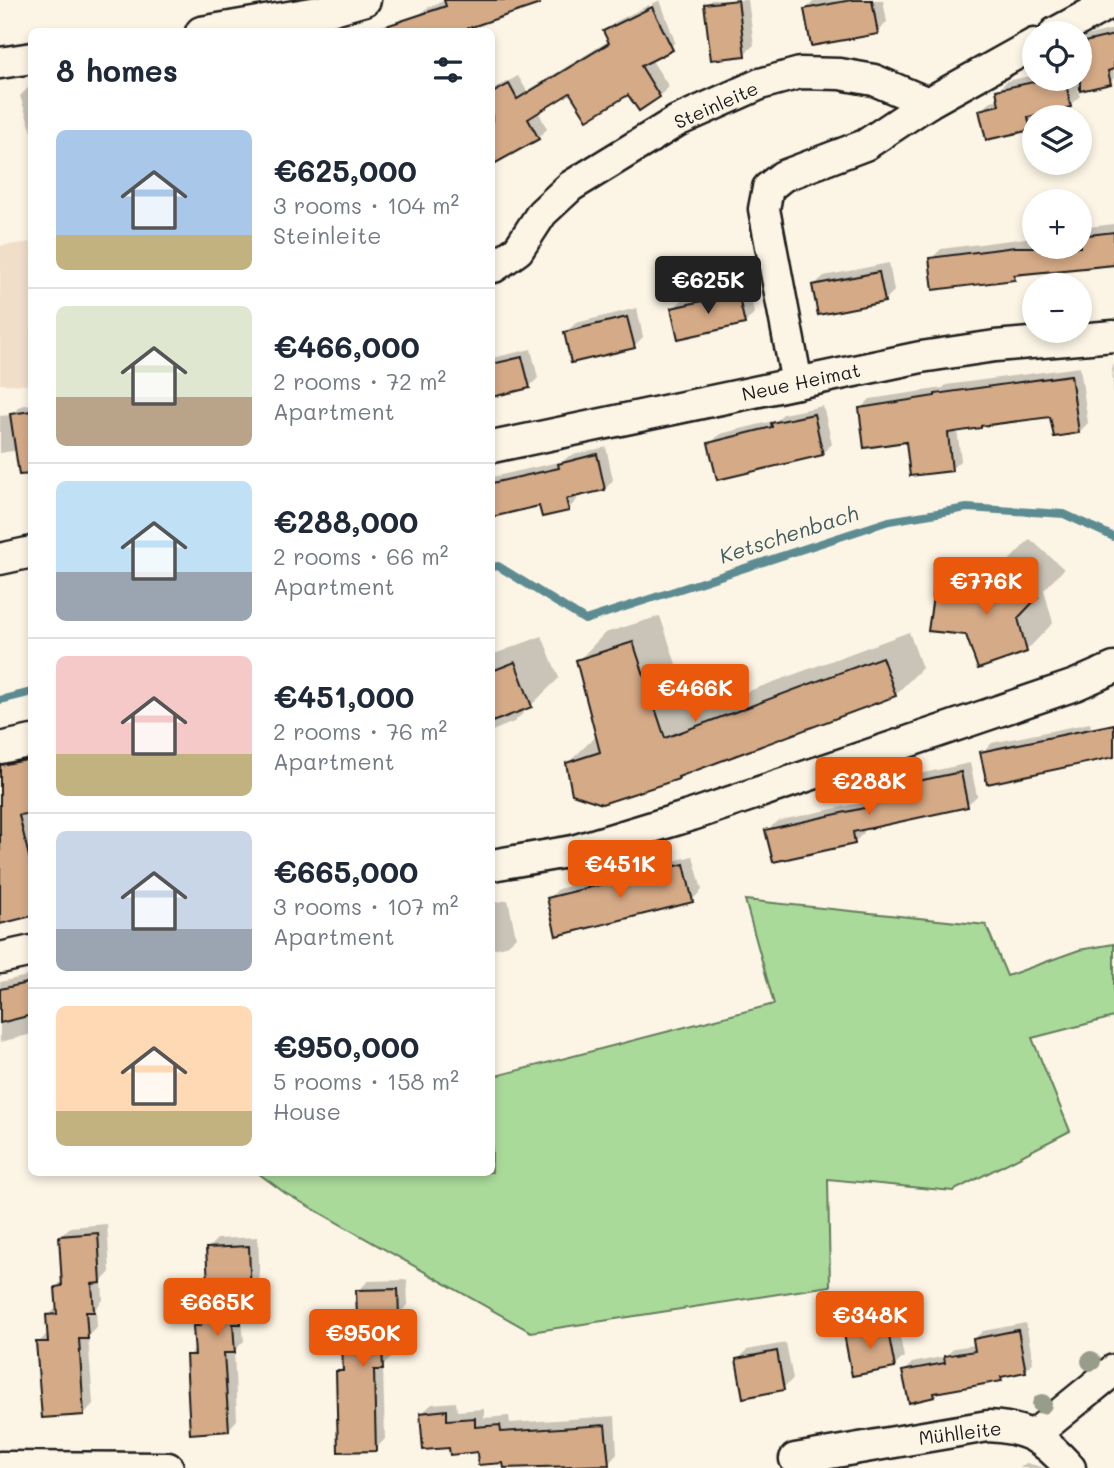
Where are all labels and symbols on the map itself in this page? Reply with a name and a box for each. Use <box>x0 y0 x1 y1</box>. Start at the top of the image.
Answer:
street label: Steinleite <box>670 75 762 134</box>
pin: €625K <box>659 256 757 316</box>
street label: Neue Heimat <box>739 357 862 406</box>
water label: Ketschenbach <box>716 498 862 569</box>
pin: €776K <box>937 558 1035 617</box>
pin: €466K <box>646 664 744 724</box>
pin: €288K <box>820 758 918 817</box>
pin: €451K <box>571 841 669 900</box>
pin: €665K <box>168 1278 266 1338</box>
pin: €348K <box>821 1292 919 1351</box>
pin: €950K <box>314 1310 412 1369</box>
street label: Mühlleite <box>917 1415 1003 1450</box>

